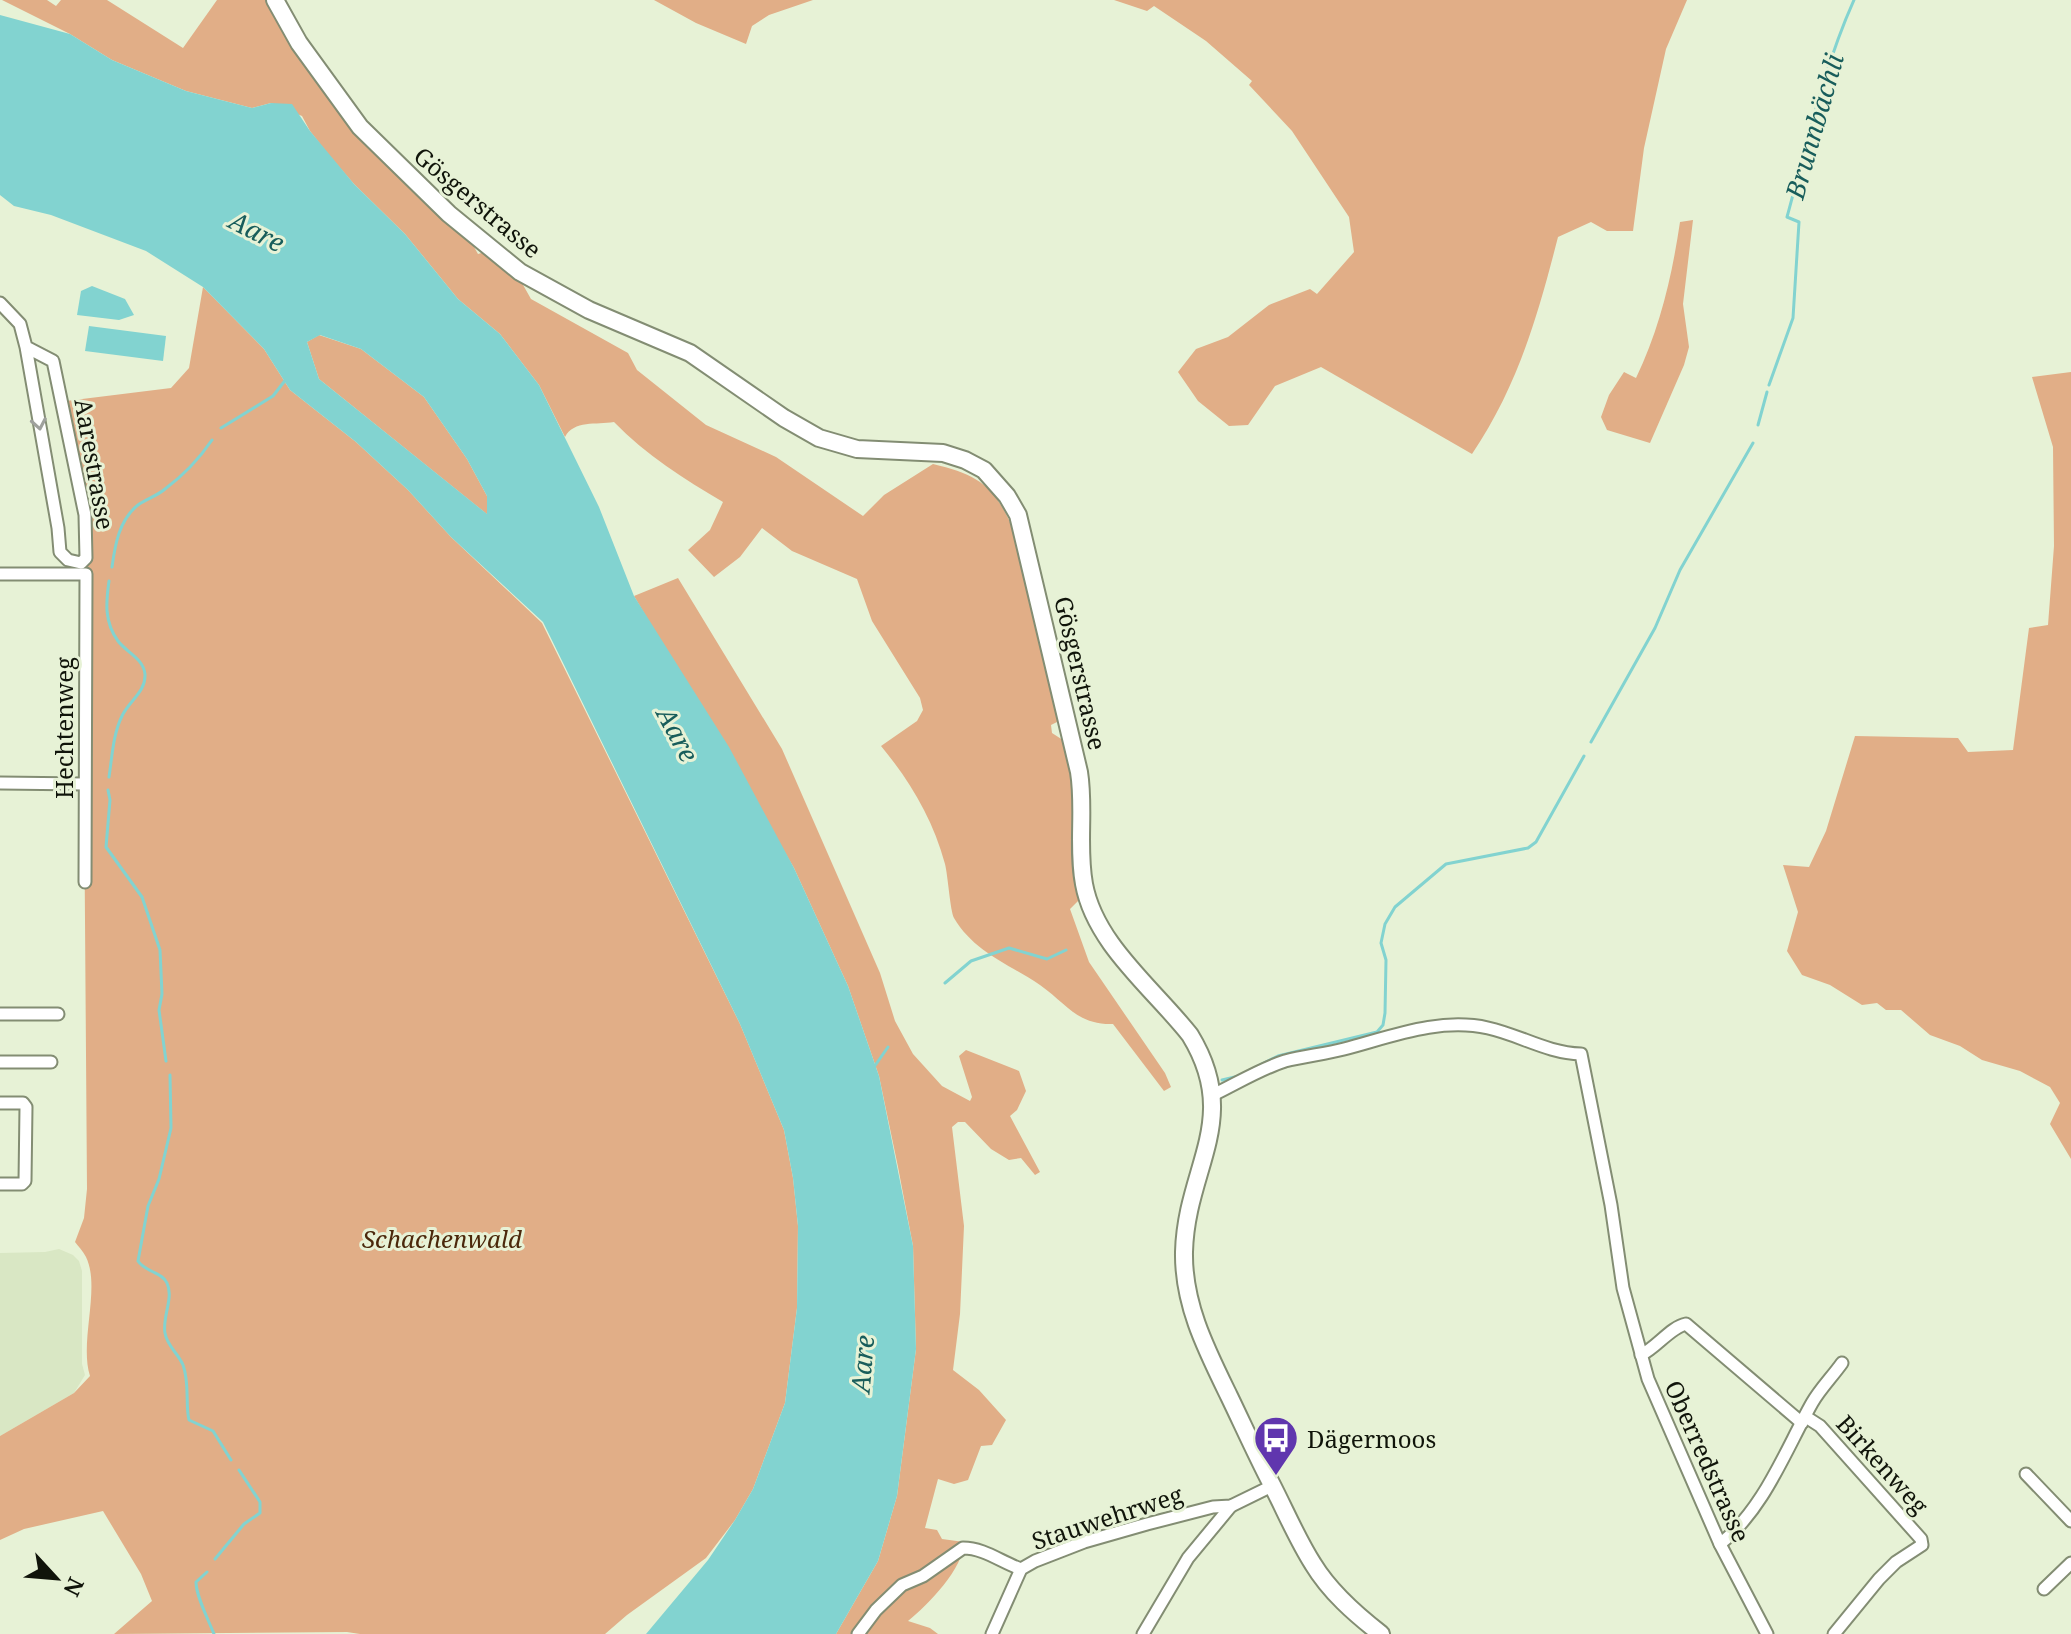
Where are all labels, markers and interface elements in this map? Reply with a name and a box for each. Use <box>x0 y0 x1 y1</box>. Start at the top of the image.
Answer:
water label: Brunnbächli <box>1776 49 1852 204</box>
street label: Gösgerstrasse <box>407 139 549 265</box>
water label: Aare <box>221 201 291 260</box>
street label: Aarestrasse <box>67 396 123 532</box>
one-way arrow <box>30 417 47 430</box>
street label: Gösgerstrasse <box>1047 593 1115 753</box>
street label: Hechtenweg <box>47 657 80 799</box>
water label: Aare <box>648 698 708 768</box>
park label: Schachenwald <box>362 1222 522 1255</box>
water label: Aare <box>841 1333 882 1396</box>
street label: Oberredstrasse <box>1658 1375 1758 1547</box>
street label: Birkenweg <box>1830 1407 1936 1521</box>
bus stop icon: Dägermoos <box>1252 1414 1300 1477</box>
place label: Dägermoos <box>1307 1422 1436 1455</box>
street label: Stauwehrweg <box>1027 1477 1187 1557</box>
north arrow <box>16 1538 96 1618</box>
text: N <box>58 1573 92 1602</box>

